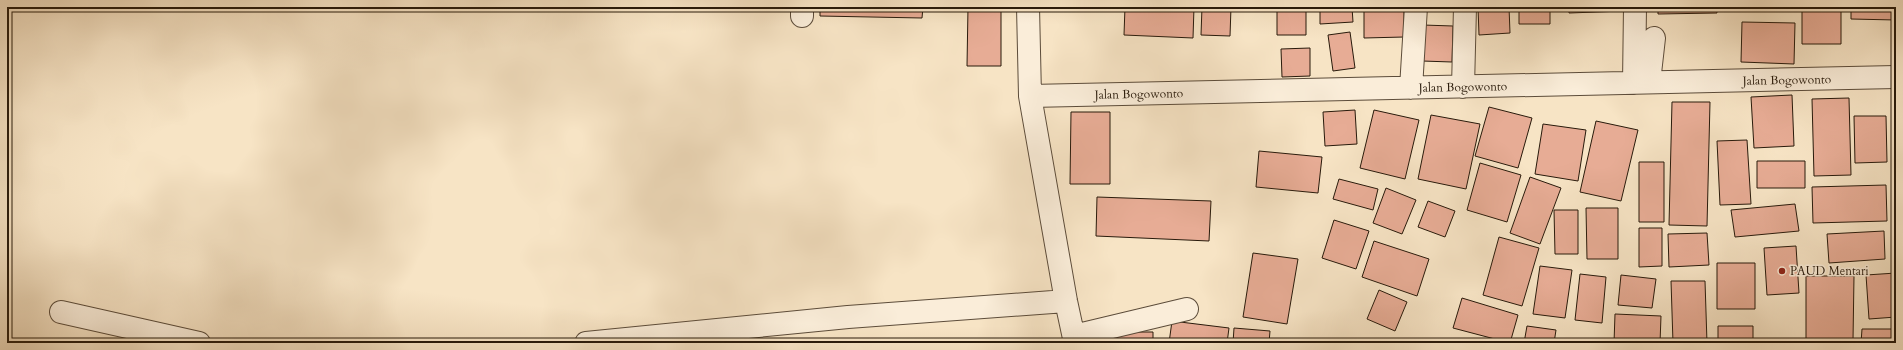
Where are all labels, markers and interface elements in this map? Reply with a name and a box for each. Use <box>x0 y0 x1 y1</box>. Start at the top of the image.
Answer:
street label: Jalan Bogowonto <box>1741 71 1832 89</box>
street label: Jalan Bogowonto <box>1417 78 1508 96</box>
street label: Jalan Bogowonto <box>1093 85 1184 103</box>
place label: PAUD Mentari <box>1790 263 1869 279</box>
marker: PAUD Mentari <box>1777 266 1787 276</box>

